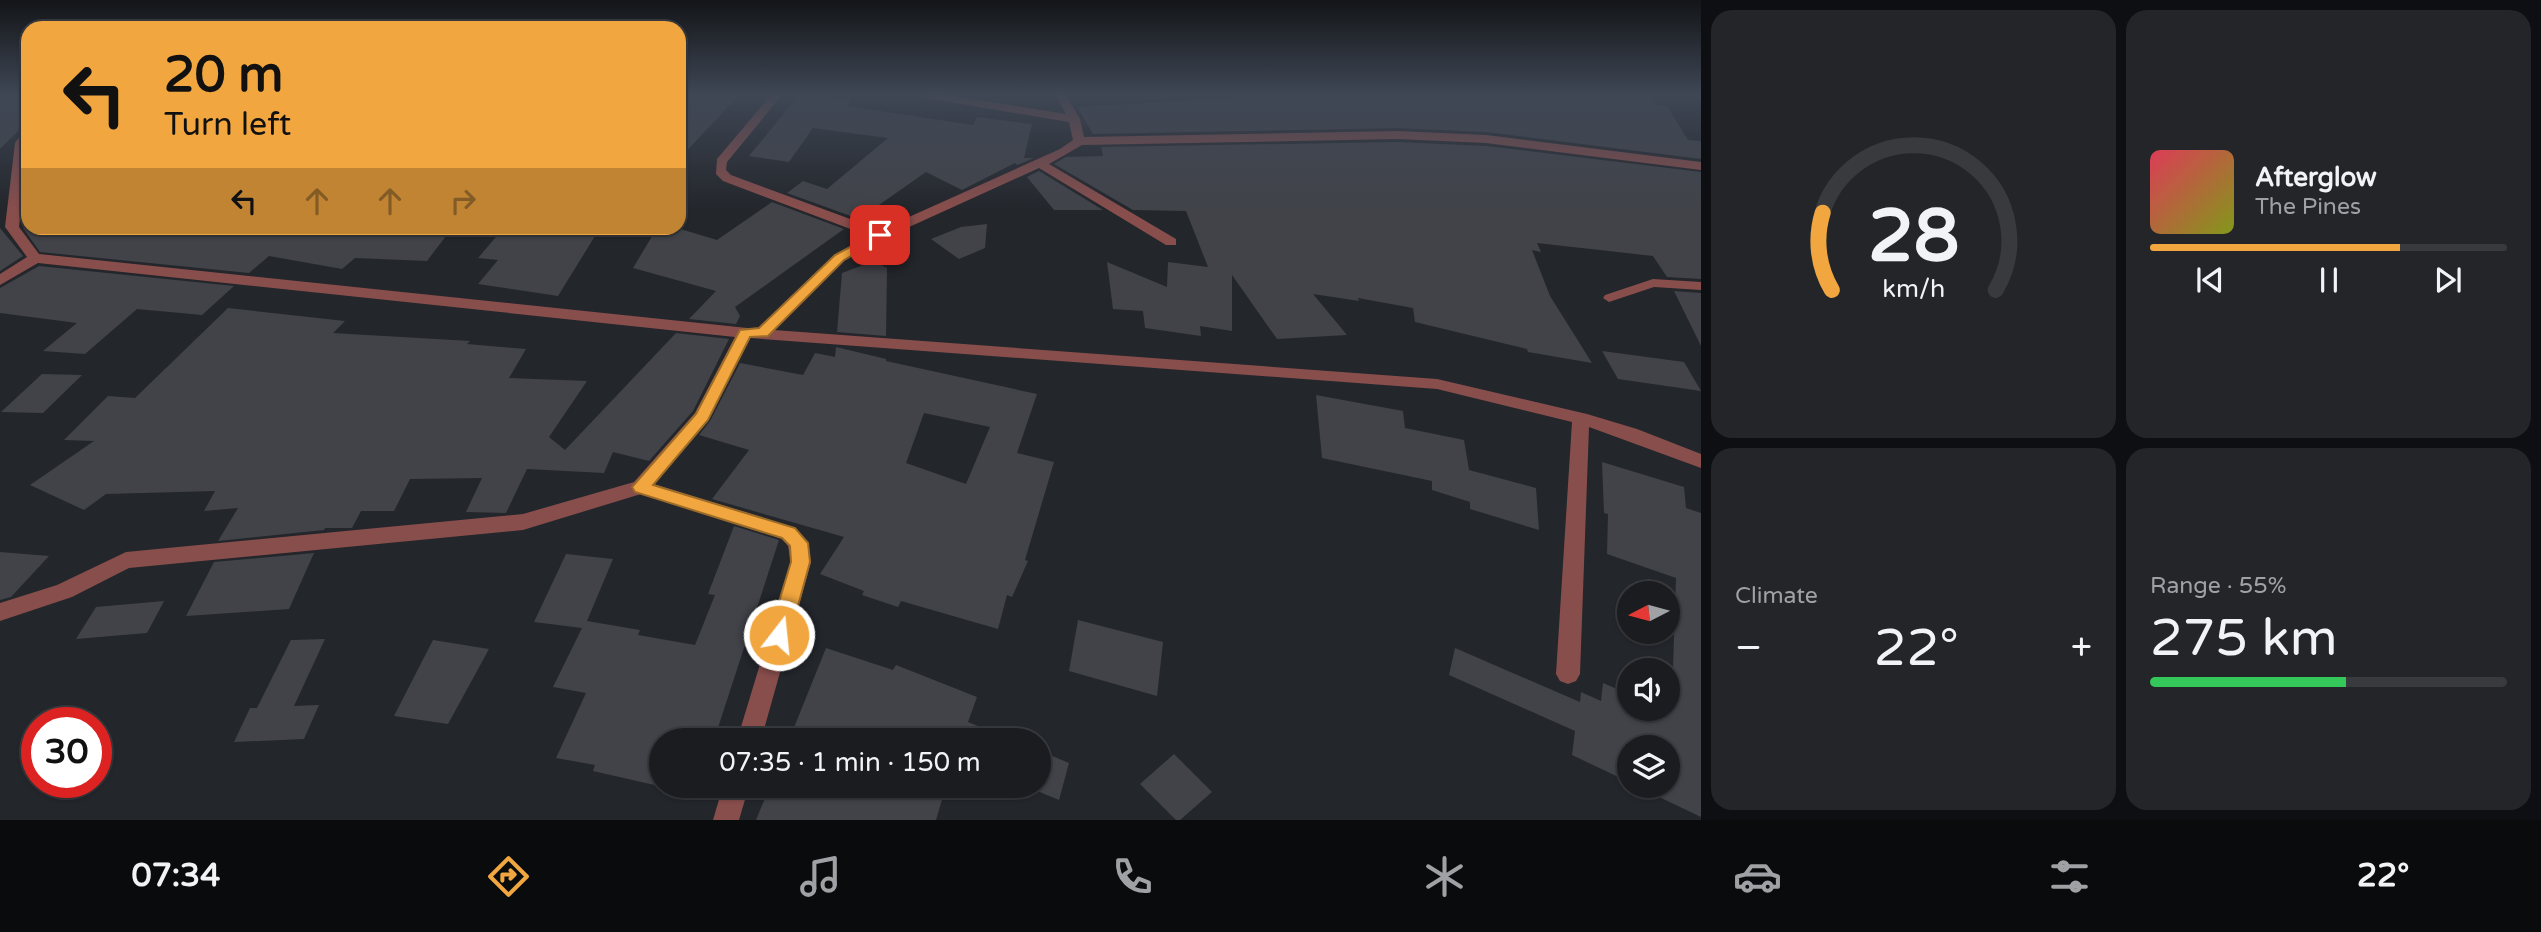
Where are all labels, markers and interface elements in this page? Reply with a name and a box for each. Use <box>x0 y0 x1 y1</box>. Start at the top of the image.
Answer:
text: 20 m <box>164 46 283 105</box>
icon: left <box>49 49 140 140</box>
text: Turn left <box>164 106 291 144</box>
text: Afterglow <box>2255 162 2377 193</box>
icon: left <box>225 182 263 220</box>
icon: ahead <box>298 182 336 220</box>
icon: ahead <box>371 182 409 220</box>
icon: right <box>444 182 482 220</box>
text: The Pines <box>2255 193 2361 221</box>
text: 28 <box>1868 194 1959 282</box>
pin <box>850 205 910 265</box>
icon: arrive <box>861 216 899 254</box>
icon: previous <box>2191 261 2229 299</box>
icon: pause <box>2310 261 2348 299</box>
icon: next <box>2429 261 2467 299</box>
text: km/h <box>1882 274 1945 304</box>
text: Range · 55% <box>2150 572 2286 600</box>
north arrow <box>1617 581 1680 644</box>
map controls <box>1617 581 1680 798</box>
text: Climate <box>1735 582 1818 610</box>
position arrow <box>742 598 816 672</box>
text: 275 km <box>2150 607 2338 670</box>
text: 22° <box>1874 617 1959 680</box>
text: − <box>1735 625 1762 671</box>
text: + <box>2071 625 2092 671</box>
button: sound <box>1617 658 1680 721</box>
speed limit sign: 30 <box>21 707 112 798</box>
button: layers <box>1617 735 1680 798</box>
text: 07:35 · 1 min · 150 m <box>719 747 981 778</box>
icon: directions <box>484 852 533 901</box>
icon: music <box>796 852 845 901</box>
icon: phone <box>1108 852 1157 901</box>
icon: climate <box>1420 852 1469 901</box>
icon: car <box>1733 852 1782 901</box>
icon: filters <box>2045 852 2094 901</box>
text: 07:34 <box>132 857 220 895</box>
text: 22° <box>2357 857 2409 895</box>

